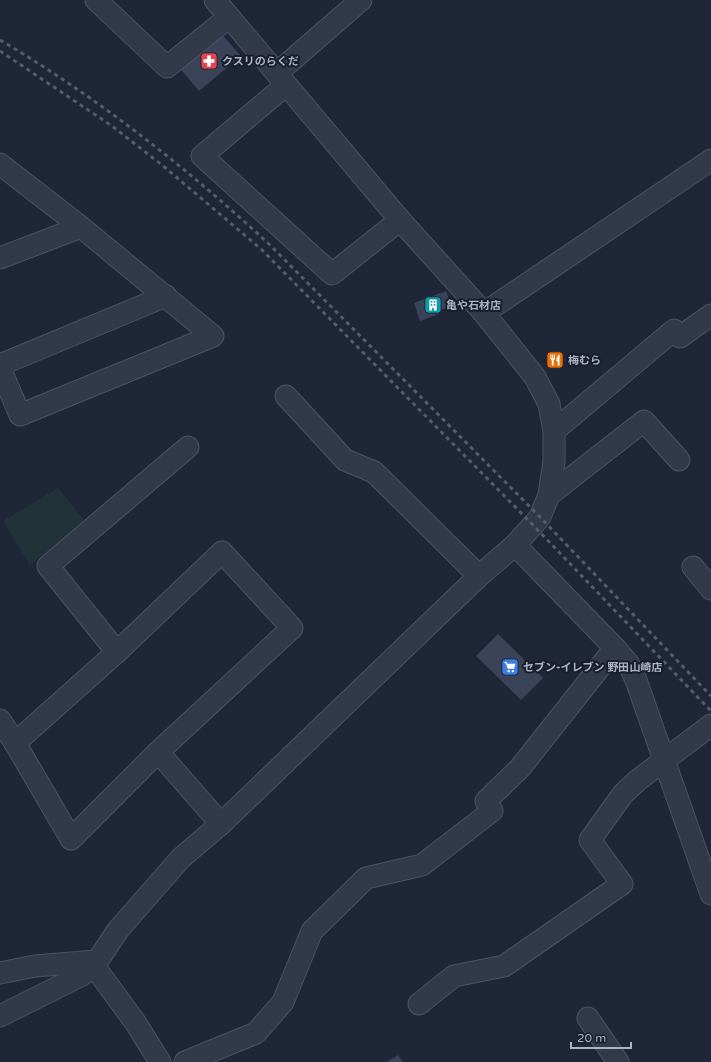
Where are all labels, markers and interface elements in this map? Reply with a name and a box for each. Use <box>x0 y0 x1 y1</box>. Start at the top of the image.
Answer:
pharmacy icon: クスリのらくだ <box>199 51 219 71</box>
place label: クスリのらくだ <box>222 55 299 68</box>
building icon: 亀や石材店 <box>423 295 443 315</box>
place label: 亀や石材店 <box>446 299 501 312</box>
restaurant icon: 梅むら <box>545 350 565 370</box>
place label: 梅むら <box>568 354 601 367</box>
supermarket icon: セブン-イレブン 野田山崎店 <box>500 657 520 677</box>
place label: セブン-イレブン 野田山崎店 <box>523 661 662 674</box>
scale bar <box>571 1024 631 1050</box>
text: 20 m <box>577 1031 606 1045</box>

